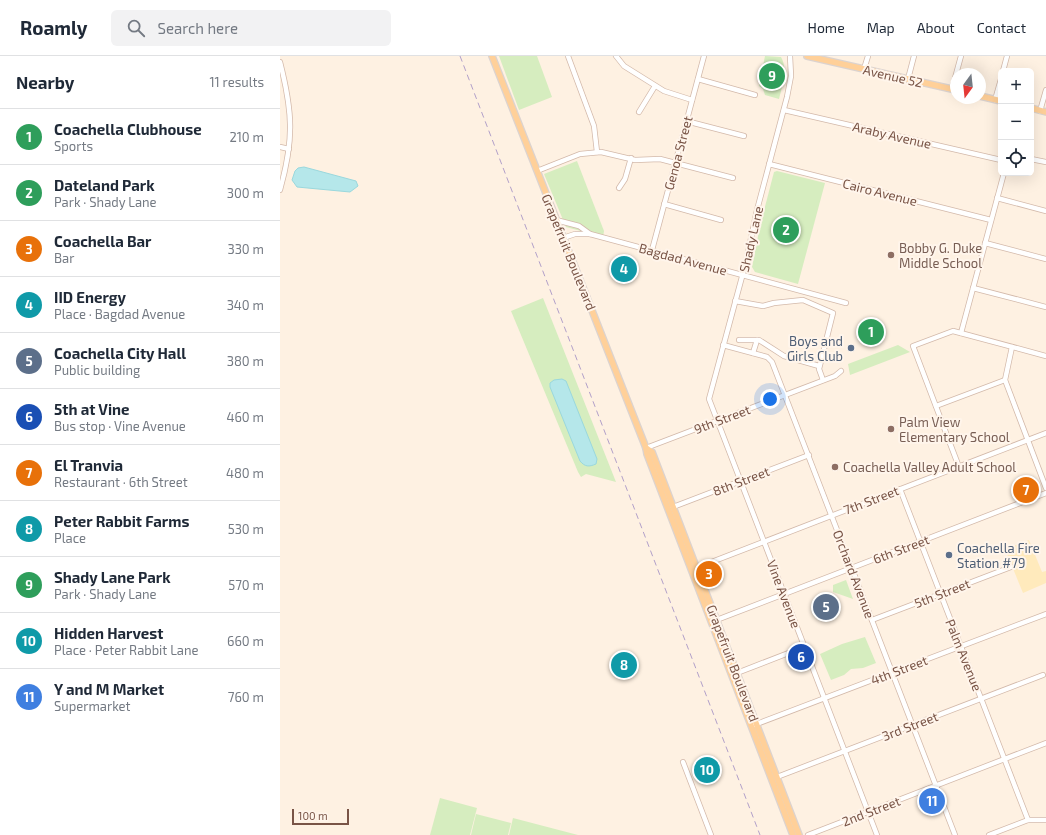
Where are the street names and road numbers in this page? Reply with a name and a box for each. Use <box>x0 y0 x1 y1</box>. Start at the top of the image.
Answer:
street label: Avenue 52 <box>862 61 924 91</box>
street label: Genoa Street <box>660 114 696 192</box>
street label: Araby Avenue <box>851 118 933 152</box>
street label: Cairo Avenue <box>841 175 919 209</box>
street label: Grapefruit Boulevard <box>538 192 600 312</box>
street label: Shady Lane <box>736 204 766 274</box>
street label: Bagdad Avenue <box>637 240 729 278</box>
street label: 9th Street <box>692 401 752 437</box>
street label: 8th Street <box>710 463 772 499</box>
street label: 7th Street <box>841 482 901 518</box>
street label: Orchard Avenue <box>830 528 878 621</box>
street label: 6th Street <box>871 531 931 567</box>
street label: Vine Avenue <box>764 558 804 630</box>
street label: 5th Street <box>912 575 972 611</box>
street label: Grapefruit Boulevard <box>703 602 763 724</box>
street label: Palm Avenue <box>942 617 986 693</box>
street label: 4th Street <box>868 652 930 688</box>
street label: 3rd Street <box>880 708 940 744</box>
street label: 2nd Street <box>839 793 903 829</box>

